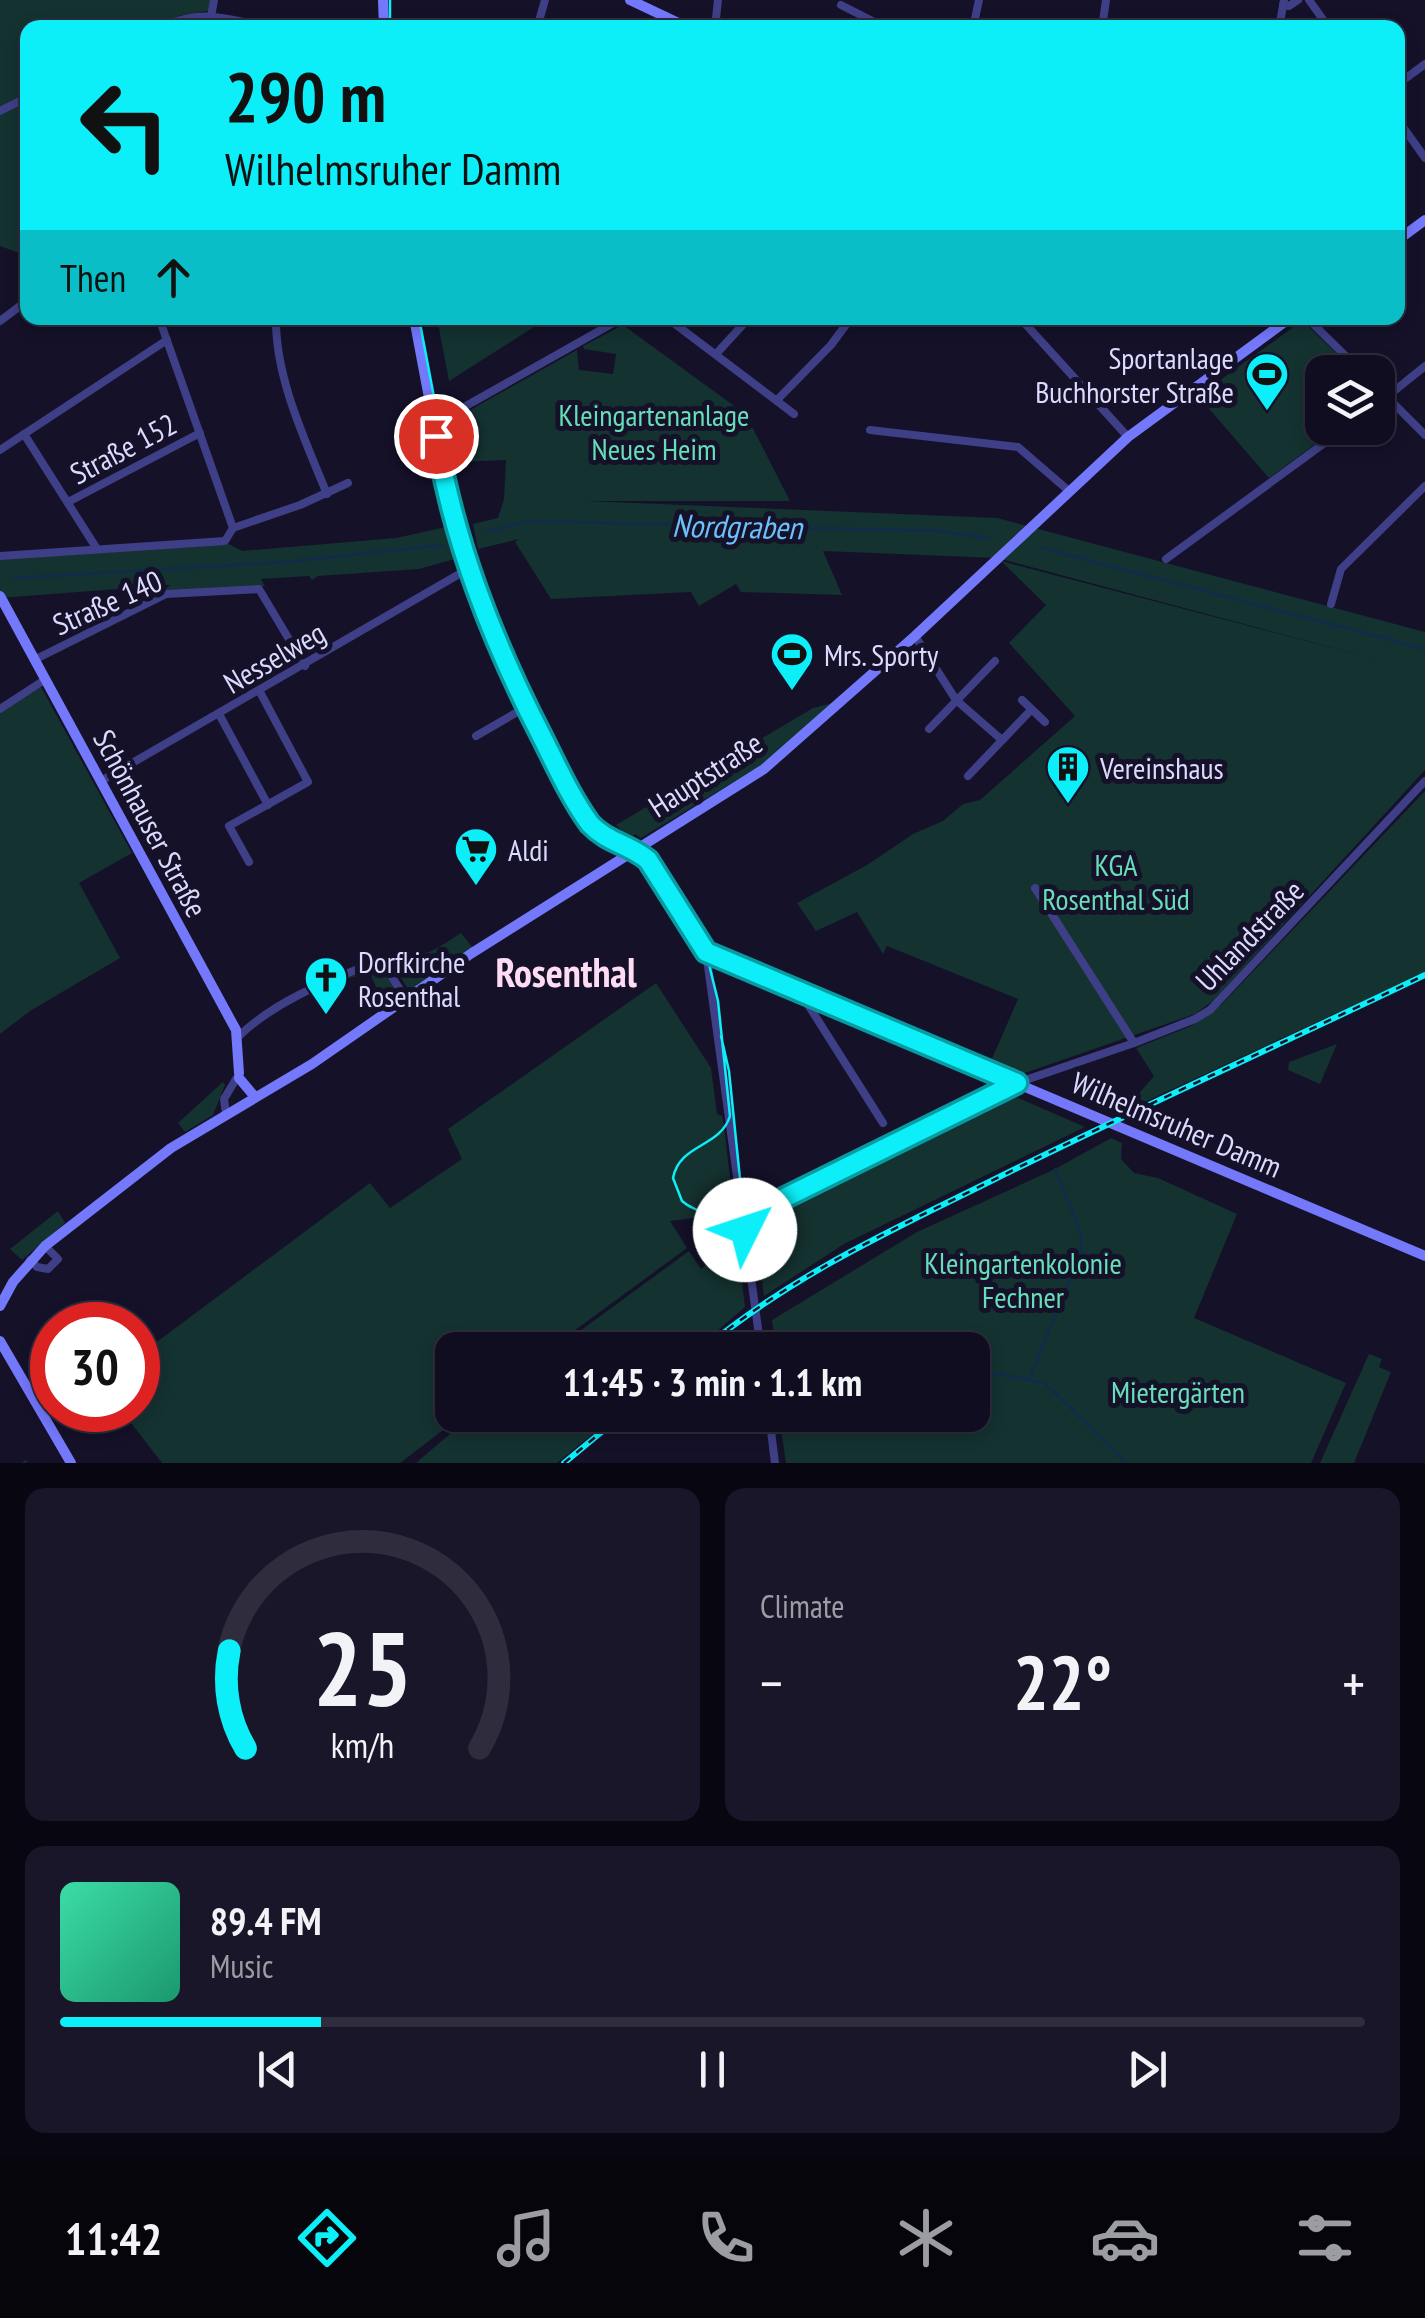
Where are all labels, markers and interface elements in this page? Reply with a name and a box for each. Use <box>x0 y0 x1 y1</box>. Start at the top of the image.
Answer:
text: 290 m <box>225 51 386 141</box>
icon: left <box>60 60 190 190</box>
text: Wilhelmsruher Damm <box>225 139 561 197</box>
icon: ahead <box>146 250 201 305</box>
text: Then <box>60 253 126 302</box>
place label: Sportanlage Buchhorster Straße <box>1035 338 1234 411</box>
sports icon: Sportanlage Buchhorster Straße <box>1244 351 1290 412</box>
map controls <box>1305 355 1395 445</box>
button: layers <box>1305 355 1395 445</box>
pin <box>394 394 479 479</box>
park label: Kleingartenanlage Neues Heim <box>559 395 749 468</box>
street label: Straße 152 <box>63 404 183 492</box>
icon: arrive <box>409 409 464 464</box>
water label: Nordgraben <box>672 504 804 548</box>
street label: Straße 140 <box>46 561 168 643</box>
street label: Nesselweg <box>216 612 332 702</box>
sports icon: Mrs. Sporty <box>769 631 815 692</box>
place label: Mrs. Sporty <box>824 635 939 674</box>
street label: Schönhauser Straße <box>85 723 217 923</box>
street label: Hauptstraße <box>641 723 769 825</box>
building icon: Vereinshaus <box>1045 744 1091 805</box>
place label: Vereinshaus <box>1099 748 1224 787</box>
supermarket icon: Aldi <box>453 826 499 887</box>
place label: Aldi <box>508 830 549 869</box>
park label: KGA Rosenthal Süd <box>1042 845 1190 918</box>
street label: Uhlandstraße <box>1186 871 1312 999</box>
place label: Dorfkirche Rosenthal <box>358 942 465 1015</box>
district label: Rosenthal <box>495 946 637 998</box>
church icon: Dorfkirche Rosenthal <box>303 955 349 1016</box>
street label: Wilhelmsruher Damm <box>1066 1062 1288 1186</box>
position arrow <box>693 1178 797 1282</box>
park label: Kleingartenkolonie Fechner <box>924 1243 1122 1316</box>
speed limit sign: 30 <box>30 1302 160 1432</box>
text: 11:45 · 3 min · 1.1 km <box>563 1357 862 1406</box>
park label: Mietergärten <box>1111 1372 1245 1411</box>
text: Climate <box>760 1585 844 1627</box>
text: 25 <box>313 1600 412 1735</box>
text: 22° <box>1013 1634 1112 1731</box>
text: − <box>760 1647 783 1718</box>
text: + <box>1342 1647 1365 1718</box>
text: km/h <box>331 1722 394 1768</box>
text: 89.4 FM <box>210 1896 322 1945</box>
text: Music <box>210 1945 273 1987</box>
icon: previous <box>250 2042 305 2097</box>
icon: pause <box>685 2042 740 2097</box>
icon: next <box>1120 2042 1175 2097</box>
icon: directions <box>292 2203 362 2273</box>
icon: music <box>491 2203 561 2273</box>
icon: phone <box>691 2203 761 2273</box>
icon: climate <box>891 2203 961 2273</box>
icon: car <box>1090 2203 1160 2273</box>
icon: filters <box>1290 2203 1360 2273</box>
text: 11:42 <box>65 2209 162 2267</box>

